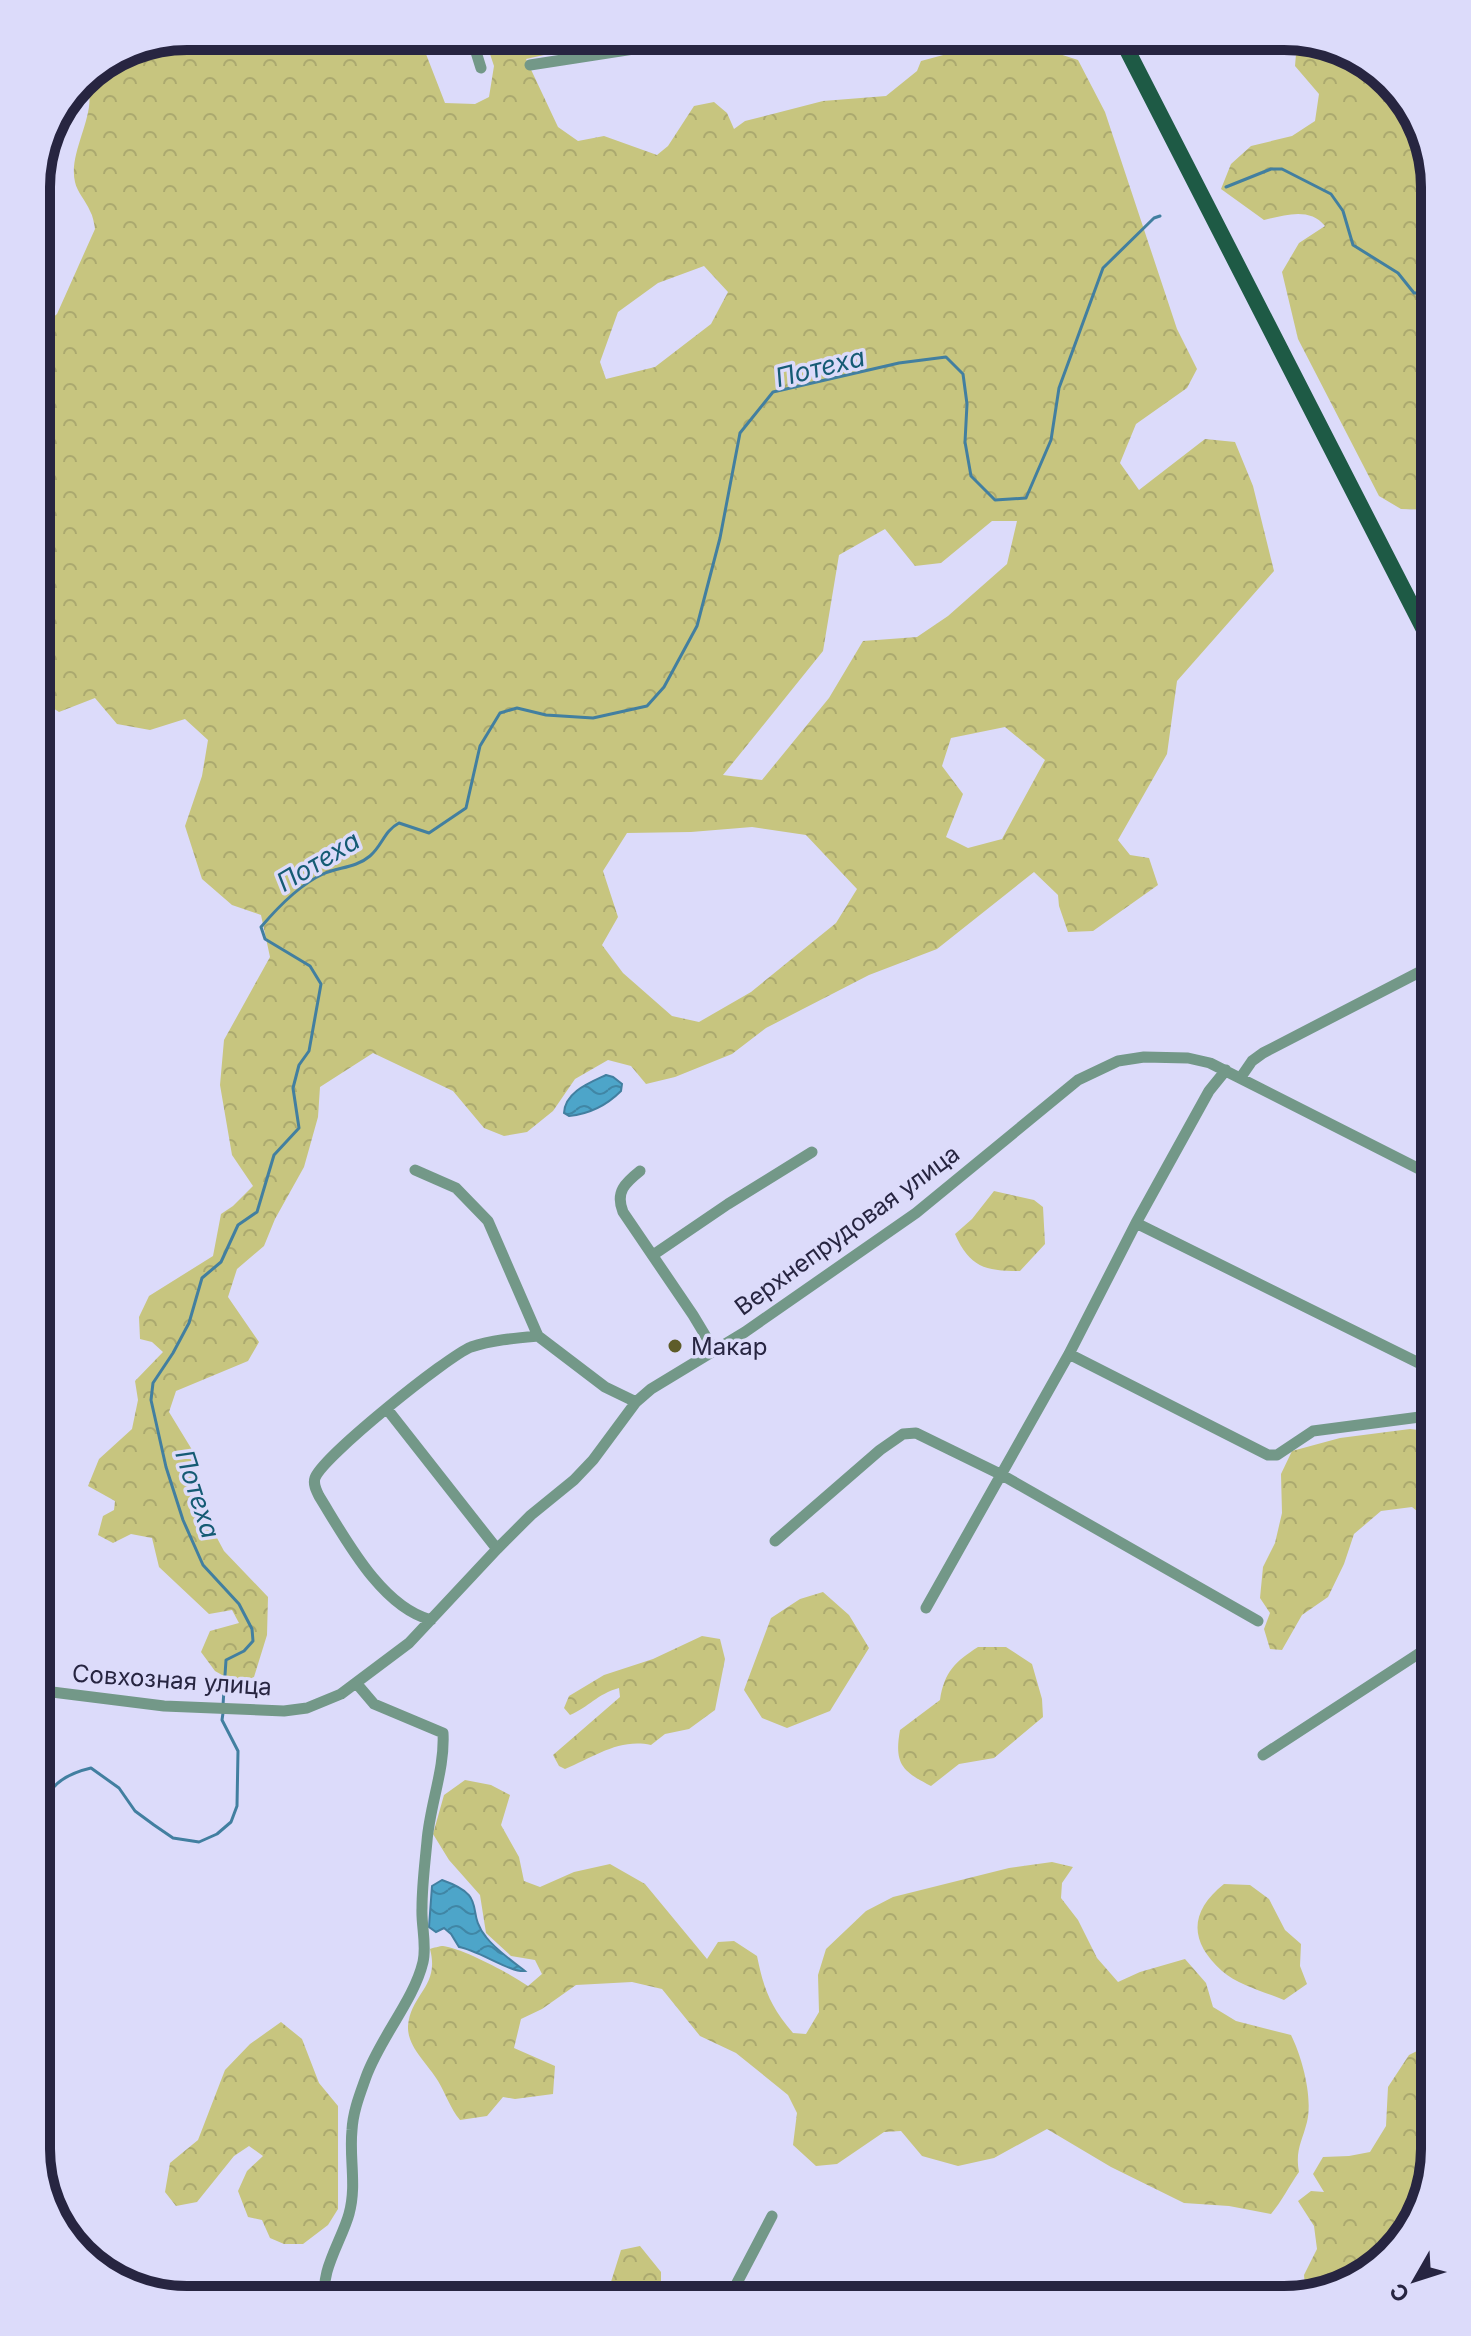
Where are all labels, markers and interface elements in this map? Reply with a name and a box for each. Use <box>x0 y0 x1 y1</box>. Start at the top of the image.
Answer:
water label: Потеха <box>772 341 868 393</box>
water label: Потеха <box>271 824 365 898</box>
street label: Верхнепрудовая улица <box>729 1139 965 1321</box>
place label: Макар <box>691 1332 767 1361</box>
marker: Макар <box>666 1337 684 1355</box>
water label: Потеха <box>169 1446 227 1542</box>
street label: Совхозная улица <box>71 1659 273 1701</box>
north arrow <box>1375 2240 1455 2320</box>
text: С <box>1384 2278 1415 2307</box>

